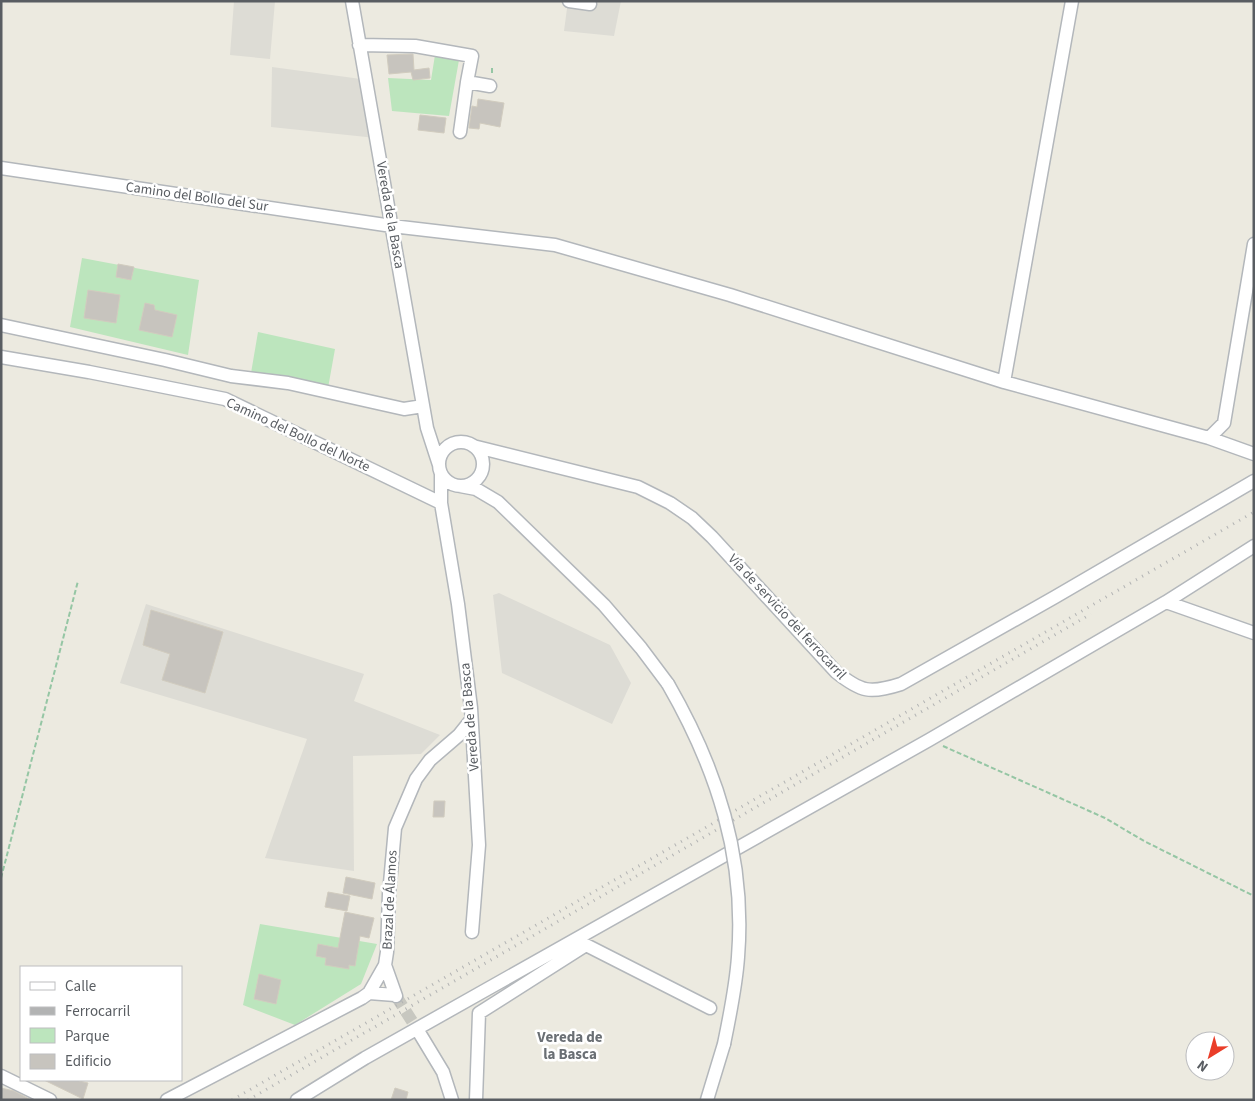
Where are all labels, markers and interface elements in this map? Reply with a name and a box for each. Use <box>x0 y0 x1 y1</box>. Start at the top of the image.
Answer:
street label: Vereda de la Basca <box>371 160 409 270</box>
street label: Camino del Bollo del Sur <box>124 177 270 217</box>
street label: Camino del Bollo del Norte <box>223 393 373 477</box>
street label: Vía de servicio del ferrocarril <box>723 550 851 685</box>
street label: Vereda de la Basca <box>455 662 485 772</box>
street label: Brazal de Álamos <box>377 850 403 950</box>
legend <box>20 966 182 1081</box>
text: Calle <box>65 976 96 997</box>
text: Ferrocarril <box>65 1001 130 1022</box>
text: Parque <box>65 1026 109 1047</box>
district label: Vereda de la Basca <box>536 1027 603 1065</box>
north arrow <box>1185 1031 1235 1081</box>
text: Edificio <box>65 1051 112 1072</box>
text: N <box>1193 1055 1213 1076</box>

